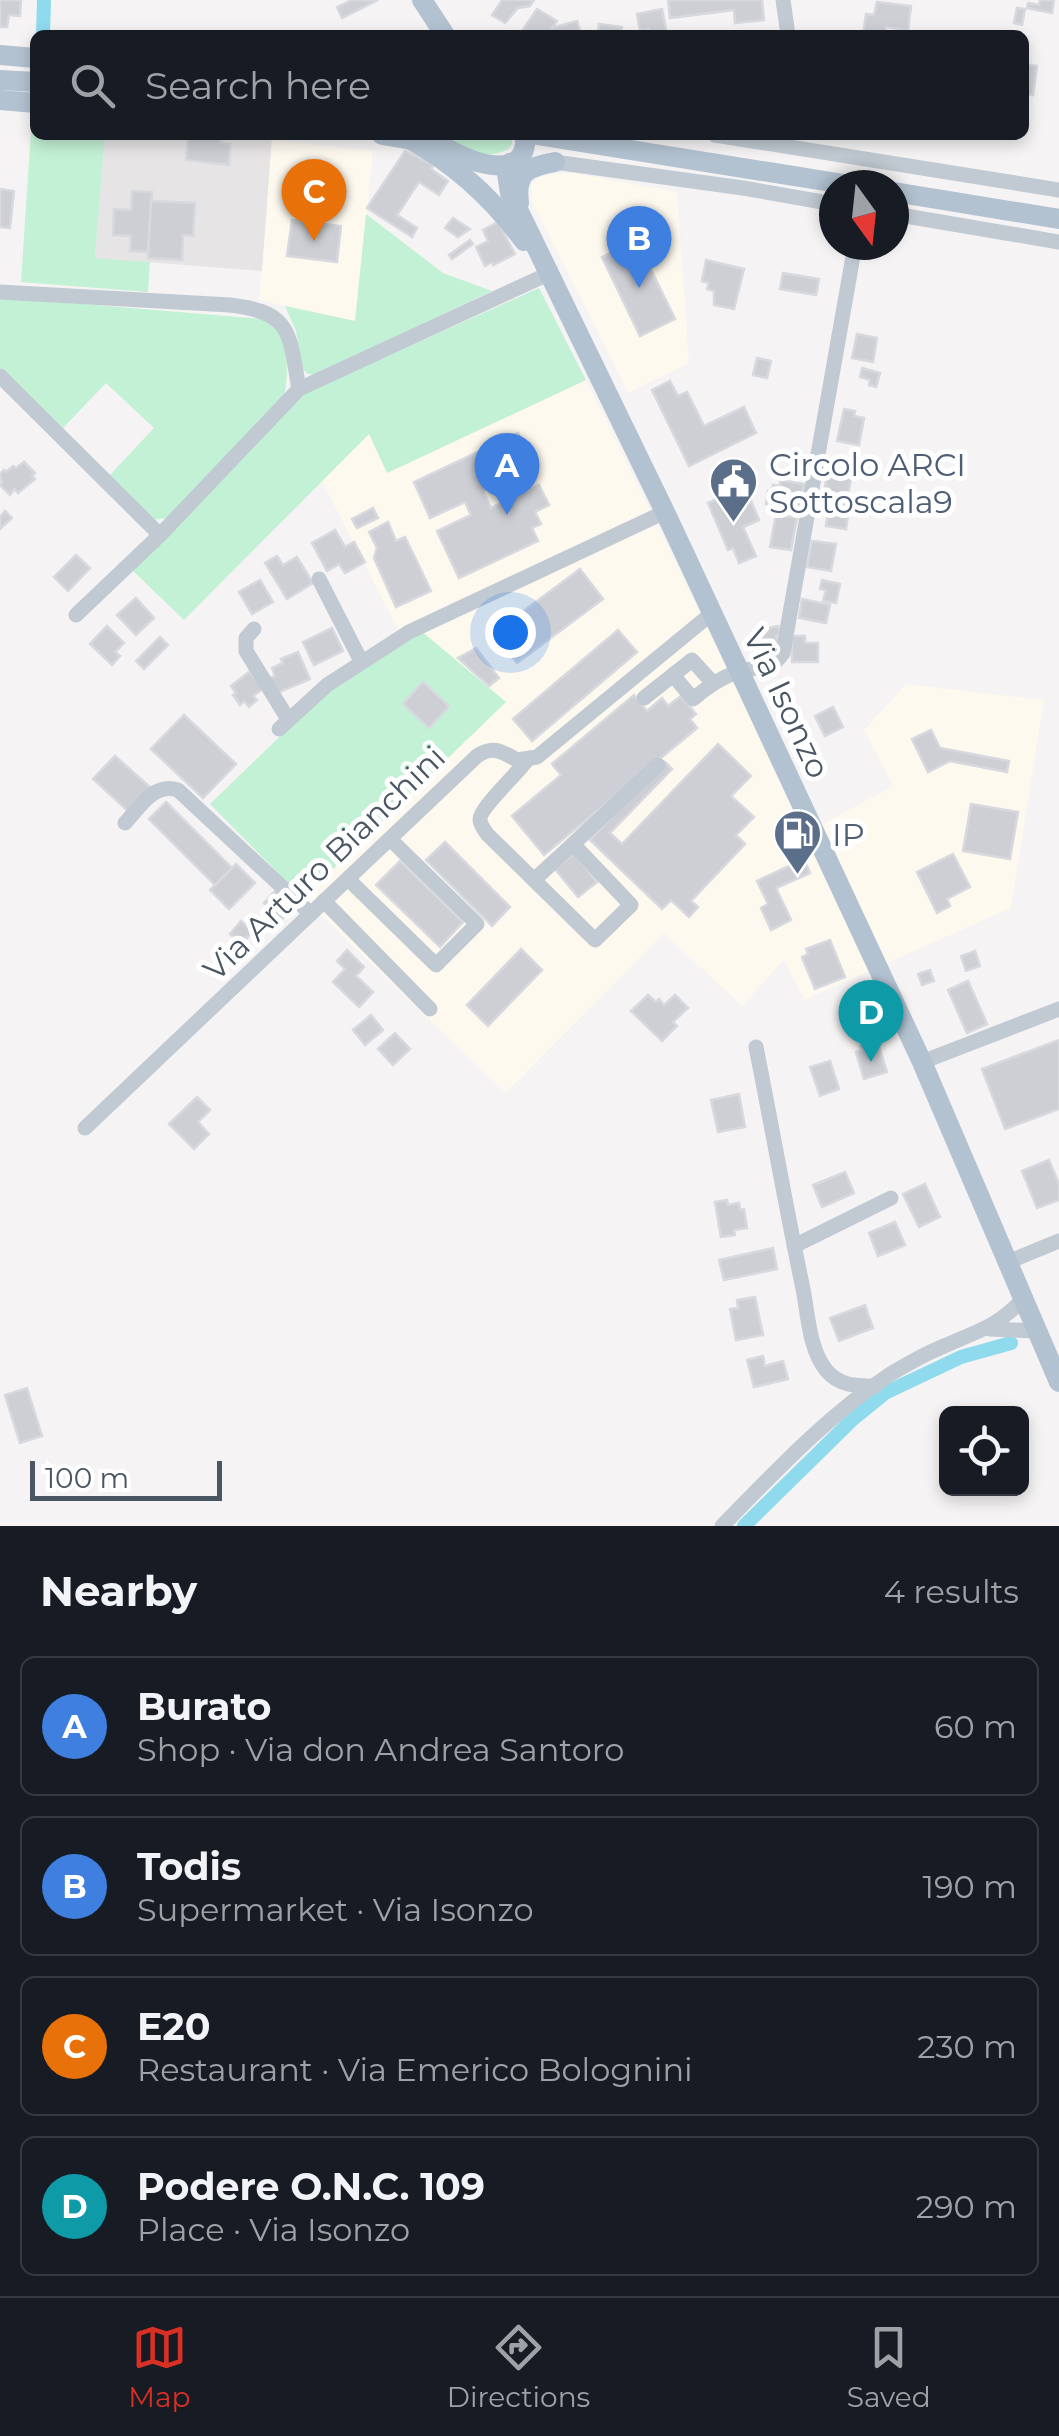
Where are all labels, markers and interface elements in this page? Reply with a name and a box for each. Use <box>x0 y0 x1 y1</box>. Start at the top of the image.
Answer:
search box <box>30 30 1029 140</box>
icon: search <box>65 58 120 113</box>
text: Search here <box>145 62 371 109</box>
pin: C <box>282 158 346 241</box>
north arrow <box>819 170 909 260</box>
pin: B <box>606 206 672 288</box>
pin: A <box>474 432 540 515</box>
place label: Circolo ARCI Sottoscala9 <box>769 445 966 521</box>
public building icon: Circolo ARCI Sottoscala9 <box>708 456 760 524</box>
your location <box>485 607 536 658</box>
street label: Via Isonzo <box>735 622 839 784</box>
street label: Via Arturo Bianchini <box>195 738 453 988</box>
fuel station icon: IP <box>771 808 823 876</box>
place label: IP <box>832 815 865 854</box>
pin: D <box>838 980 904 1062</box>
map controls <box>939 1406 1029 1496</box>
button: locate <box>939 1406 1029 1496</box>
scale bar <box>30 1456 222 1500</box>
text: 100 m <box>45 1461 129 1495</box>
text: Nearby <box>40 1565 197 1617</box>
text: 4 results <box>884 1572 1019 1611</box>
text: Burato <box>137 1683 271 1730</box>
text: A <box>62 1707 87 1746</box>
text: 60 m <box>934 1707 1017 1746</box>
text: Shop · Via don Andrea Santoro <box>137 1730 624 1769</box>
text: Todis <box>137 1843 241 1890</box>
text: B <box>62 1867 87 1906</box>
text: 190 m <box>922 1867 1017 1906</box>
text: Supermarket · Via Isonzo <box>137 1890 534 1929</box>
text: E20 <box>137 2003 211 2050</box>
text: C <box>63 2027 86 2066</box>
text: 230 m <box>917 2027 1017 2066</box>
text: Restaurant · Via Emerico Bolognini <box>137 2050 693 2089</box>
text: Podere O.N.C. 109 <box>137 2163 485 2210</box>
text: D <box>61 2187 88 2226</box>
text: 290 m <box>916 2187 1017 2226</box>
text: Place · Via Isonzo <box>137 2210 410 2249</box>
tab: Map <box>128 2320 190 2414</box>
tab: Directions <box>447 2320 590 2414</box>
tab: Saved <box>847 2320 931 2414</box>

